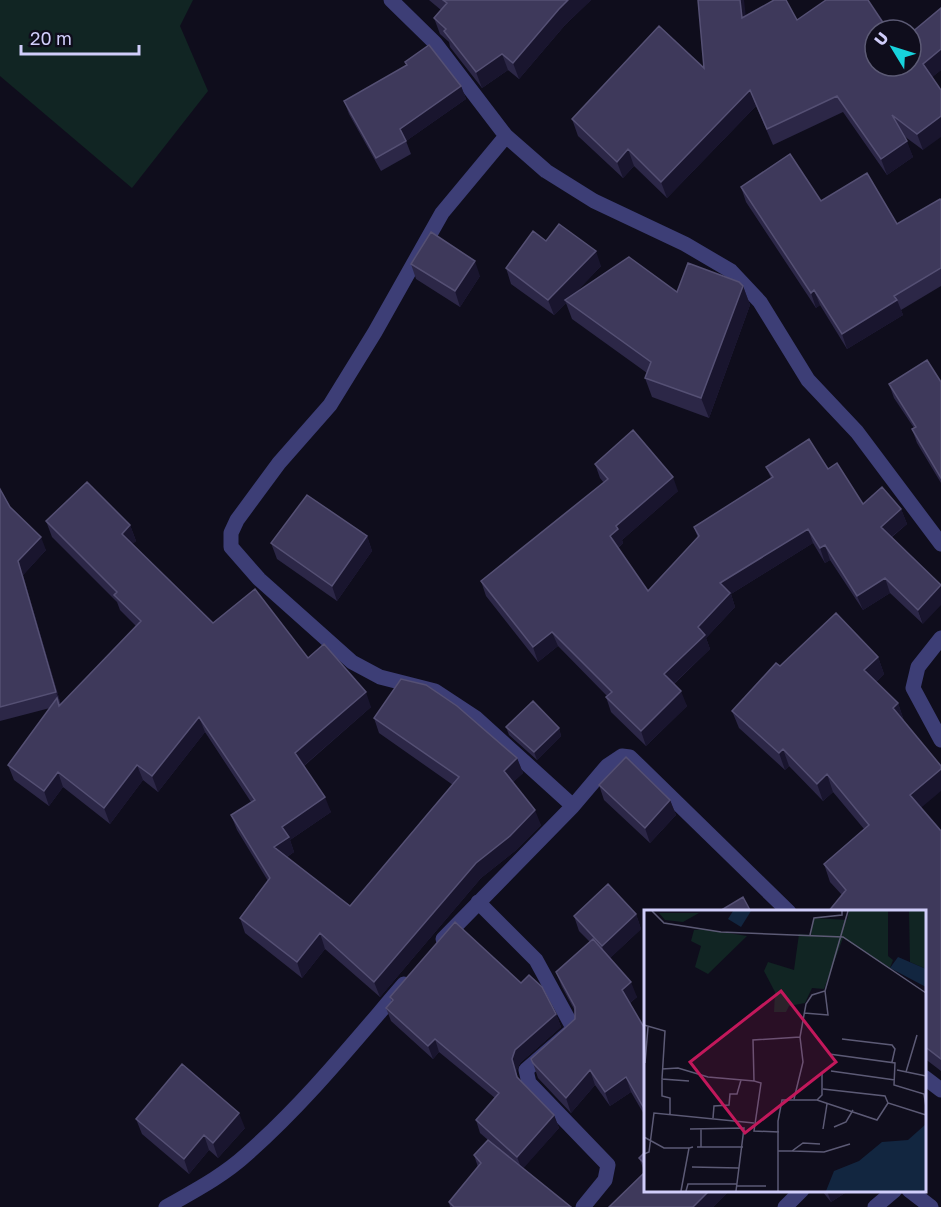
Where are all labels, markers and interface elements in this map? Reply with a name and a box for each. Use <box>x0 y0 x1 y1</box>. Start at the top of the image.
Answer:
scale bar <box>21 18 140 56</box>
north arrow <box>863 18 923 78</box>
text: 20 m <box>30 27 72 49</box>
text: U <box>870 28 893 50</box>
inset map <box>644 910 926 1192</box>

